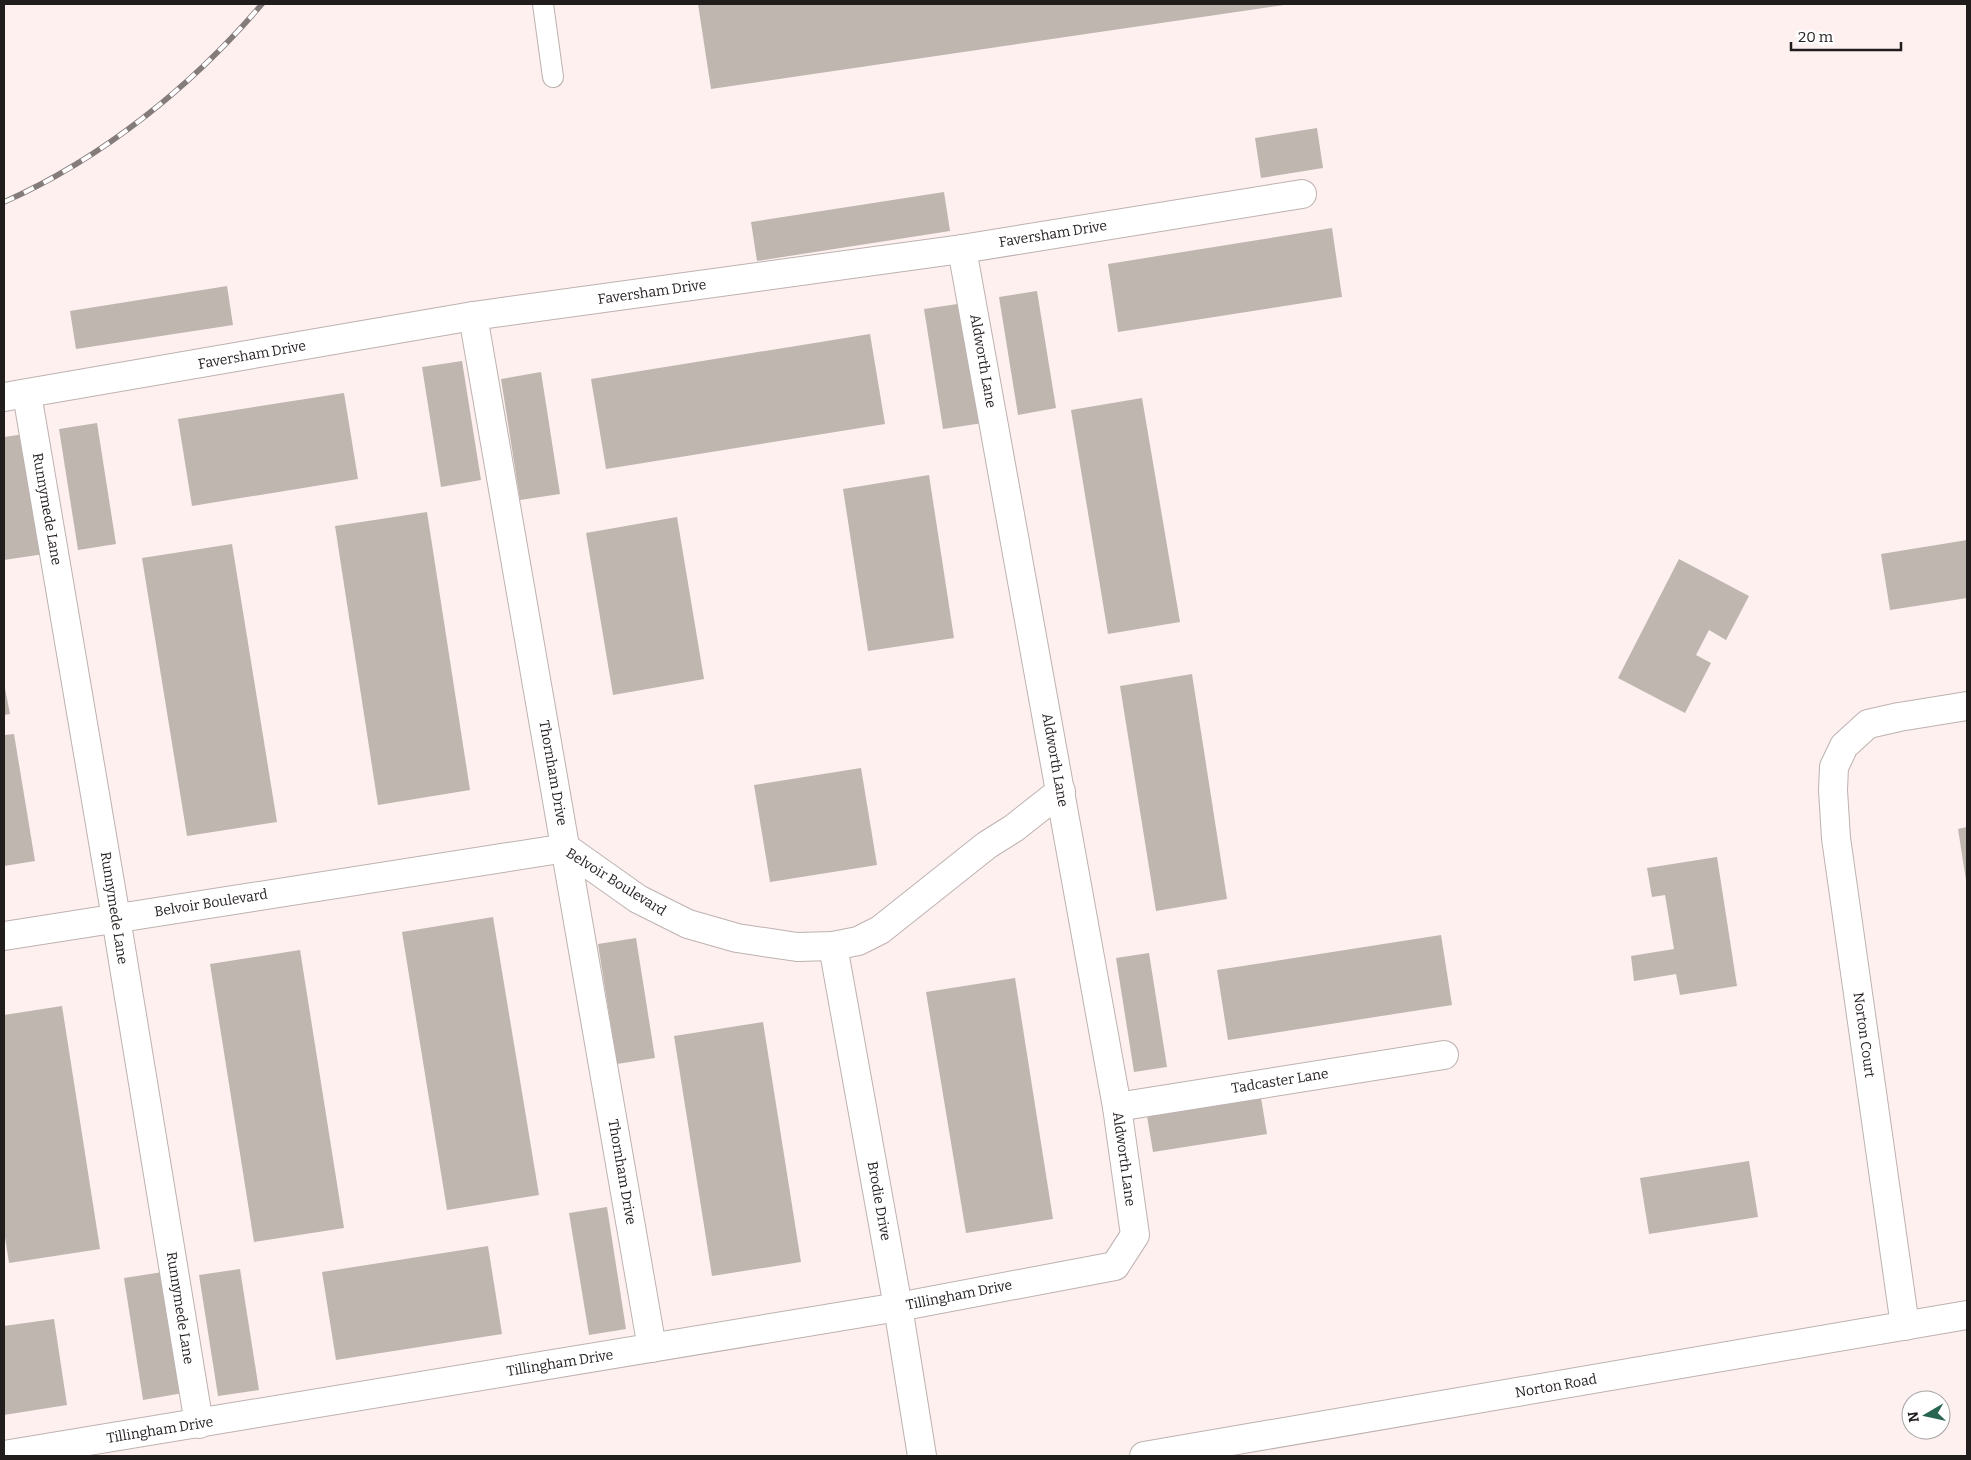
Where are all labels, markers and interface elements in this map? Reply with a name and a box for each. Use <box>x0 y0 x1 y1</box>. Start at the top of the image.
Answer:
scale bar <box>1791 20 1901 52</box>
text: 20 m <box>1798 28 1834 46</box>
street label: Faversham Drive <box>998 217 1108 251</box>
street label: Faversham Drive <box>597 276 707 308</box>
street label: Aldworth Lane <box>966 313 1000 409</box>
street label: Faversham Drive <box>197 337 307 373</box>
street label: Runnymede Lane <box>29 451 65 567</box>
street label: Aldworth Lane <box>1038 712 1072 808</box>
street label: Thornham Drive <box>535 719 571 827</box>
street label: Belvoir Boulevard <box>563 844 669 920</box>
street label: Runnymede Lane <box>97 850 131 966</box>
street label: Belvoir Boulevard <box>153 886 269 920</box>
street label: Norton Court <box>1850 991 1878 1079</box>
street label: Tadcaster Lane <box>1230 1065 1330 1097</box>
street label: Aldworth Lane <box>1109 1111 1139 1207</box>
street label: Thornham Drive <box>604 1118 640 1226</box>
street label: Brodie Drive <box>864 1160 894 1242</box>
street label: Runnymede Lane <box>163 1250 197 1366</box>
street label: Tillingham Drive <box>904 1276 1014 1314</box>
street label: Tillingham Drive <box>505 1346 615 1380</box>
street label: Norton Road <box>1514 1370 1598 1402</box>
north arrow <box>1901 1390 1951 1440</box>
text: N <box>1904 1410 1923 1424</box>
street label: Tillingham Drive <box>105 1413 215 1447</box>

